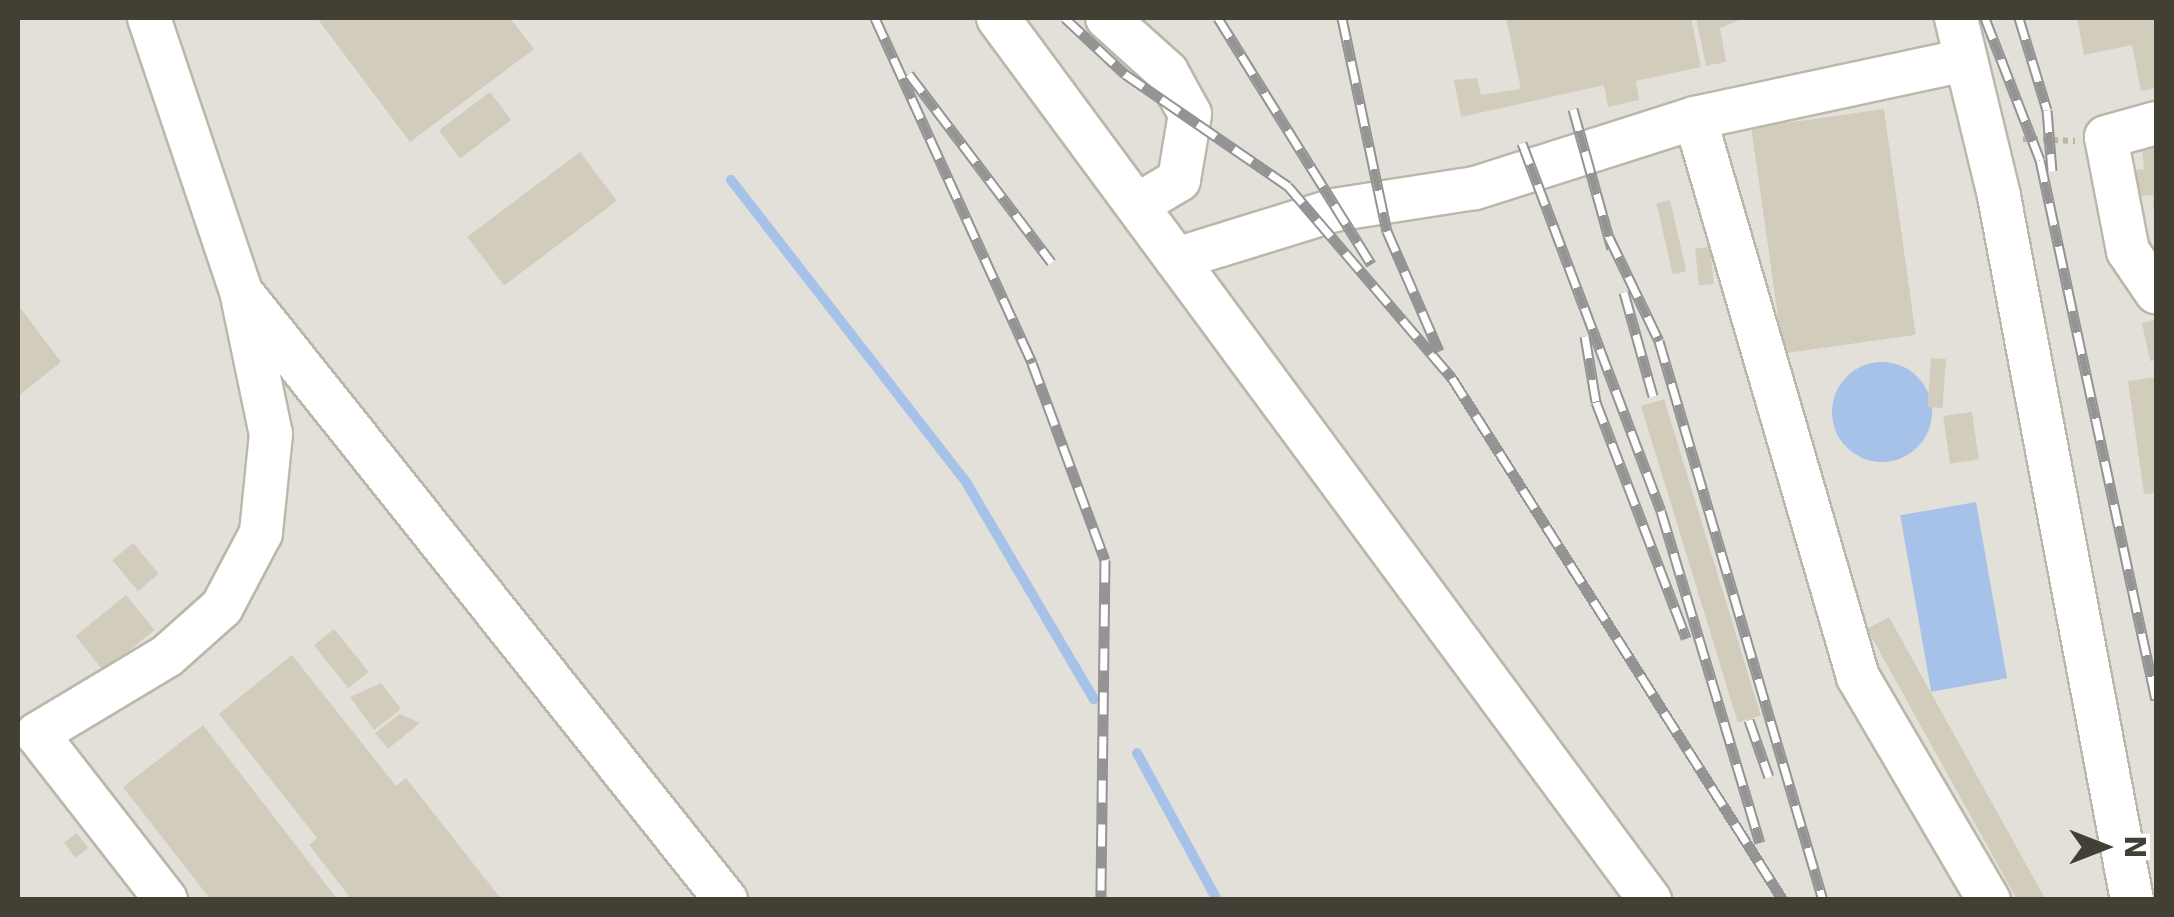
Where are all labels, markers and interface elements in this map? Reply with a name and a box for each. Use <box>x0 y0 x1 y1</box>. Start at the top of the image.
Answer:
north arrow <box>2054 797 2154 897</box>
text: N <box>2118 835 2151 859</box>

